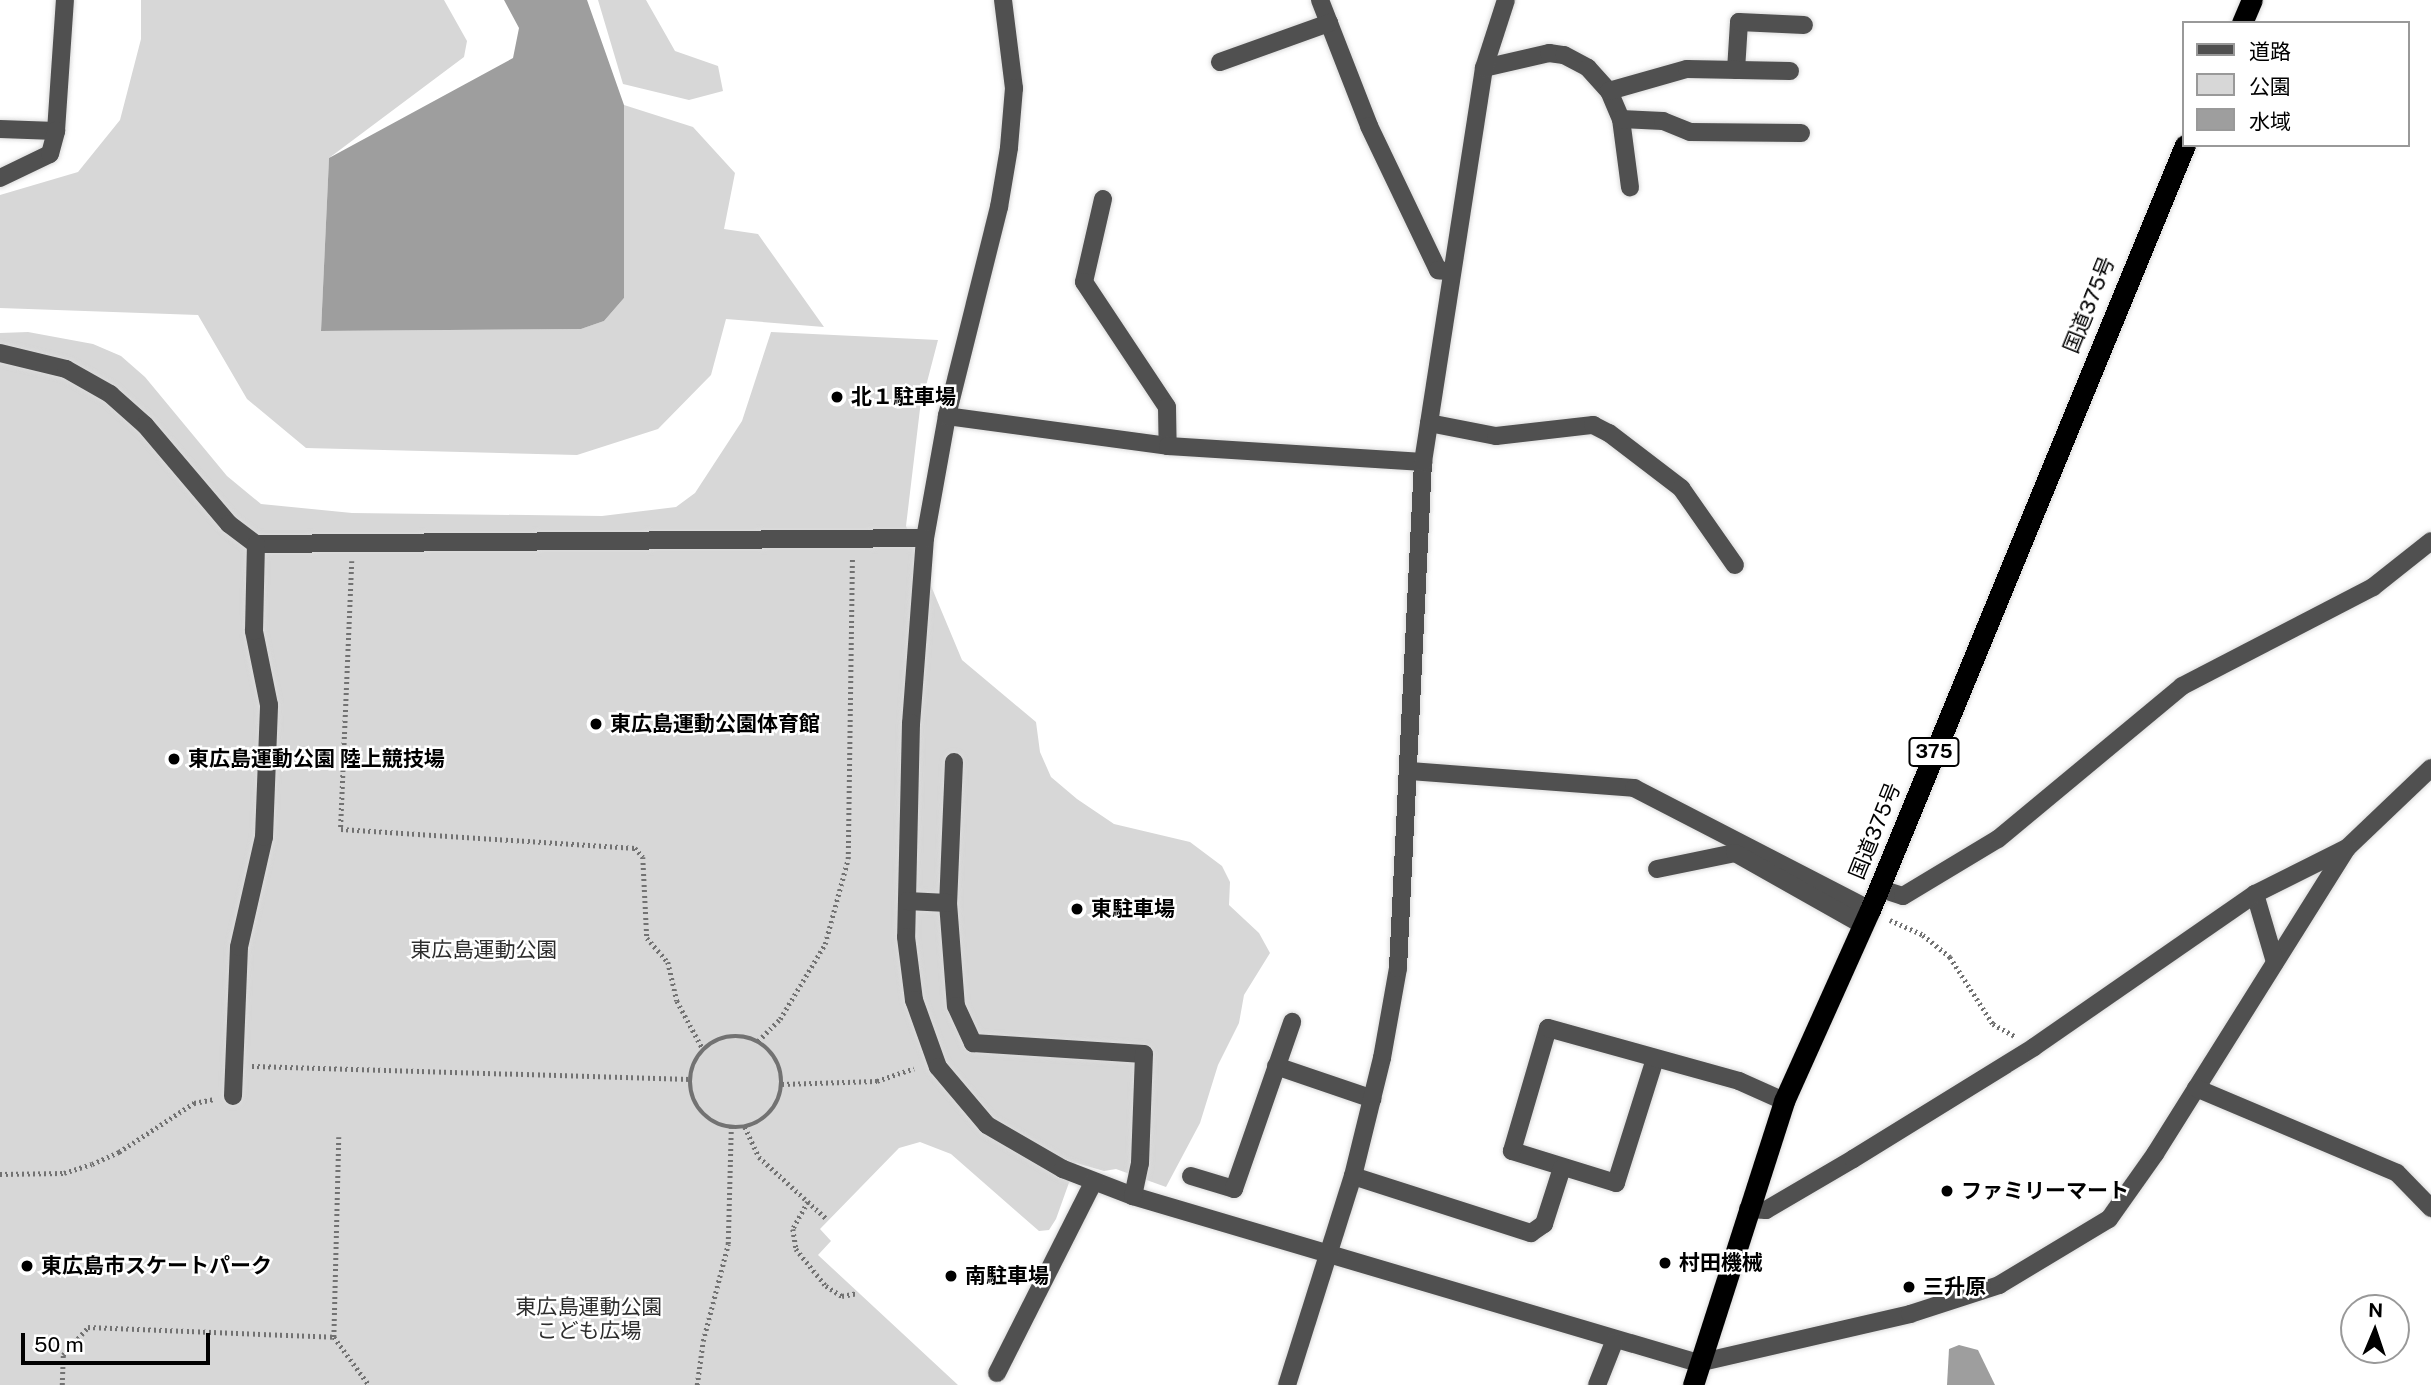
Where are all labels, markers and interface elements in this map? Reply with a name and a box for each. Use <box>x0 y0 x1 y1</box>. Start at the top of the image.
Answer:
legend <box>2182 21 2410 147</box>
text: 道路 <box>2249 39 2291 64</box>
text: 公園 <box>2249 74 2291 99</box>
text: 水域 <box>2249 109 2291 134</box>
street label: 国道375号 <box>2058 253 2120 357</box>
place label: 北１駐車場 <box>851 384 956 410</box>
marker: 北１駐車場 <box>829 389 845 405</box>
place label: 東広島運動公園体育館 <box>610 711 820 737</box>
marker: 東広島運動公園体育館 <box>588 716 604 732</box>
road number: 375 <box>1908 736 1960 768</box>
place label: 東広島運動公園 陸上競技場 <box>188 746 445 772</box>
marker: 東広島運動公園 陸上競技場 <box>166 751 182 767</box>
street label: 国道375号 <box>1844 779 1906 883</box>
place label: 東駐車場 <box>1091 896 1175 922</box>
marker: 東駐車場 <box>1069 901 1085 917</box>
park label: 東広島運動公園 <box>411 937 557 963</box>
place label: ファミリーマート <box>1961 1178 2129 1204</box>
marker: ファミリーマート <box>1939 1183 1955 1199</box>
place label: 村田機械 <box>1679 1250 1763 1276</box>
place label: 東広島市スケートパーク <box>41 1253 272 1279</box>
marker: 村田機械 <box>1657 1255 1673 1271</box>
marker: 東広島市スケートパーク <box>19 1258 35 1274</box>
place label: 南駐車場 <box>965 1263 1049 1289</box>
marker: 南駐車場 <box>943 1268 959 1284</box>
place label: 三升原 <box>1923 1274 1986 1300</box>
marker: 三升原 <box>1901 1279 1917 1295</box>
park label: 東広島運動公園 こども広場 <box>516 1294 662 1344</box>
north arrow <box>2340 1294 2410 1364</box>
text: N <box>2368 1299 2383 1321</box>
scale bar <box>24 1318 214 1362</box>
text: 50 m <box>34 1332 84 1357</box>

